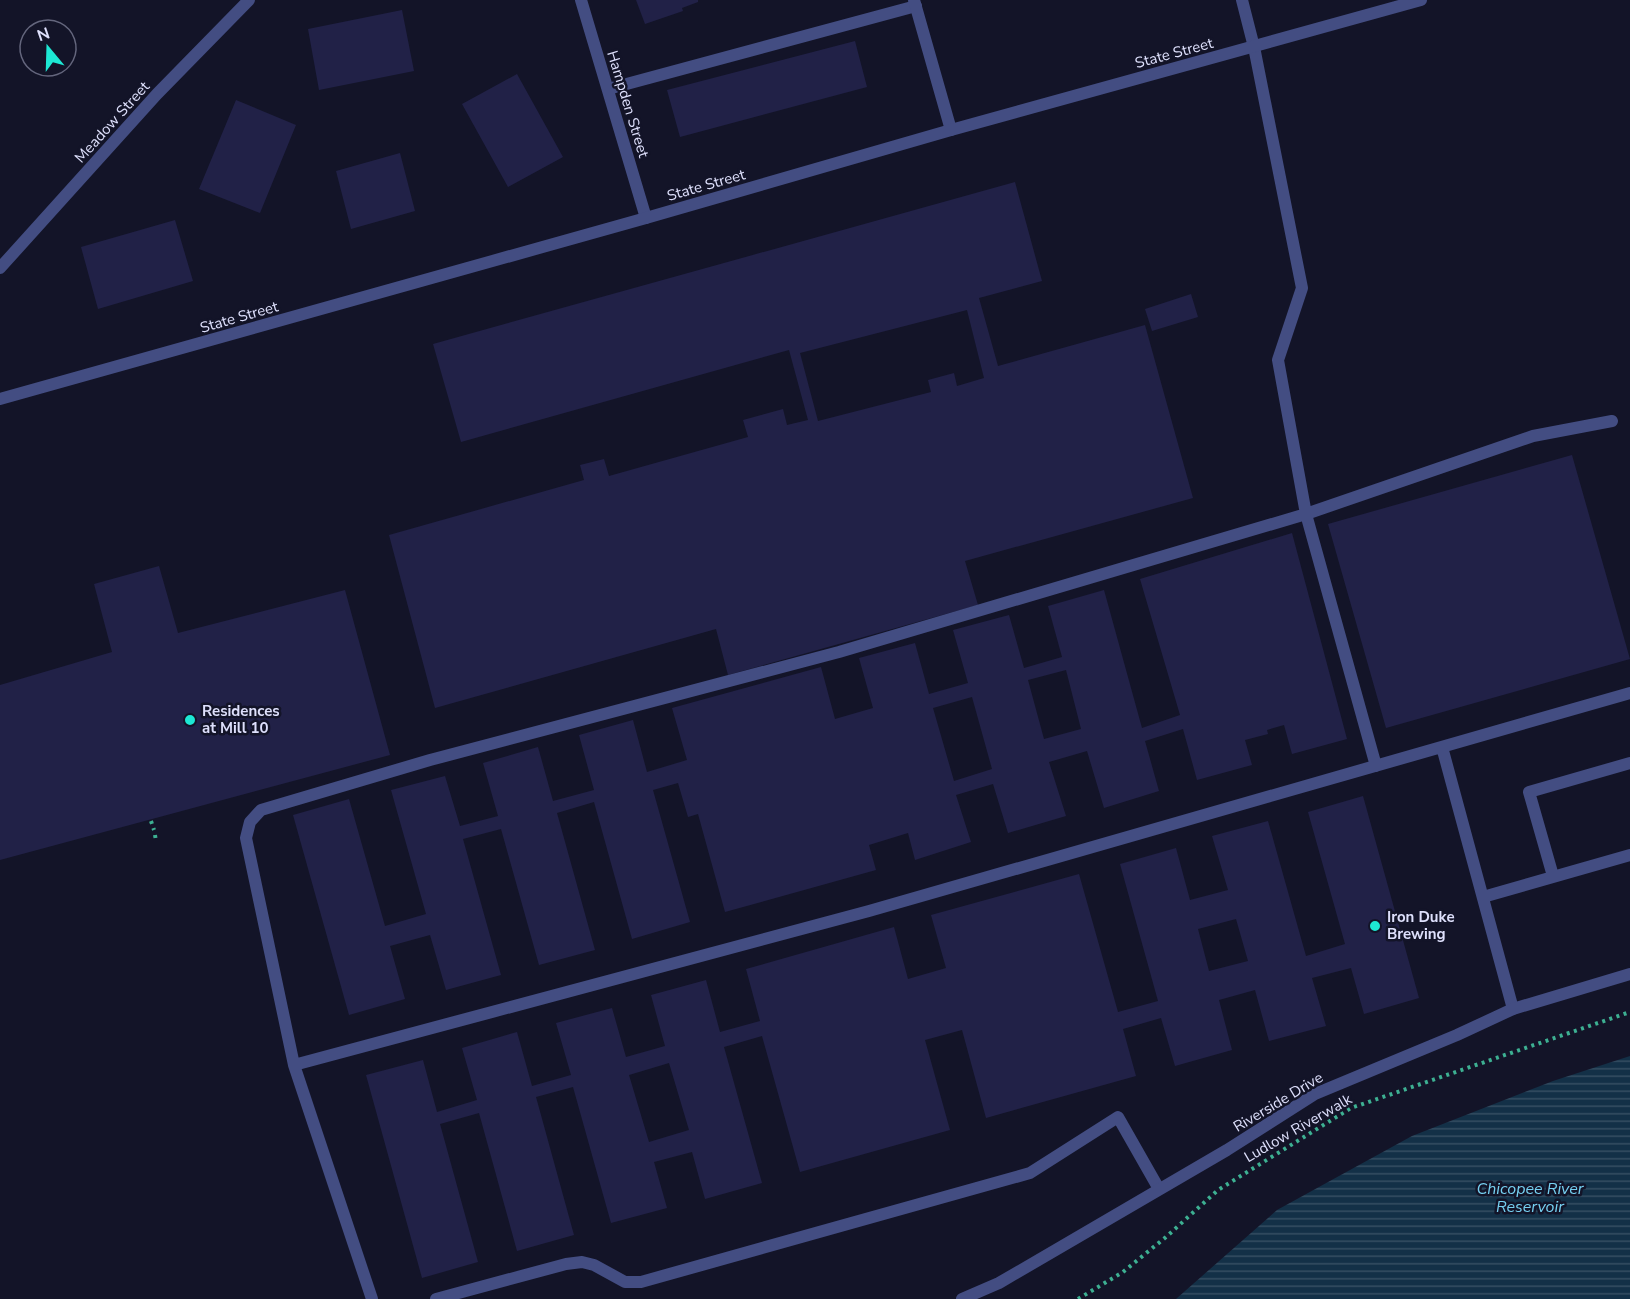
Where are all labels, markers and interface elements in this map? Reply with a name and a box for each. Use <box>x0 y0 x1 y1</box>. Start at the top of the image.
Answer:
north arrow <box>18 18 78 78</box>
text: N <box>34 22 53 47</box>
street label: State Street <box>1133 33 1216 73</box>
street label: Hampden Street <box>602 48 654 161</box>
street label: Meadow Street <box>70 76 154 167</box>
street label: State Street <box>665 164 748 206</box>
street label: State Street <box>198 296 281 338</box>
place label: Residences at Mill 10 <box>202 701 280 738</box>
marker: Residences at Mill 10 <box>183 713 197 727</box>
place label: Iron Duke Brewing <box>1387 907 1455 944</box>
marker: Iron Duke Brewing <box>1368 919 1382 933</box>
street label: Riverside Drive <box>1229 1067 1327 1137</box>
street label: Ludlow Riverwalk <box>1240 1089 1356 1167</box>
water label: Chicopee River Reservoir <box>1477 1178 1585 1218</box>

